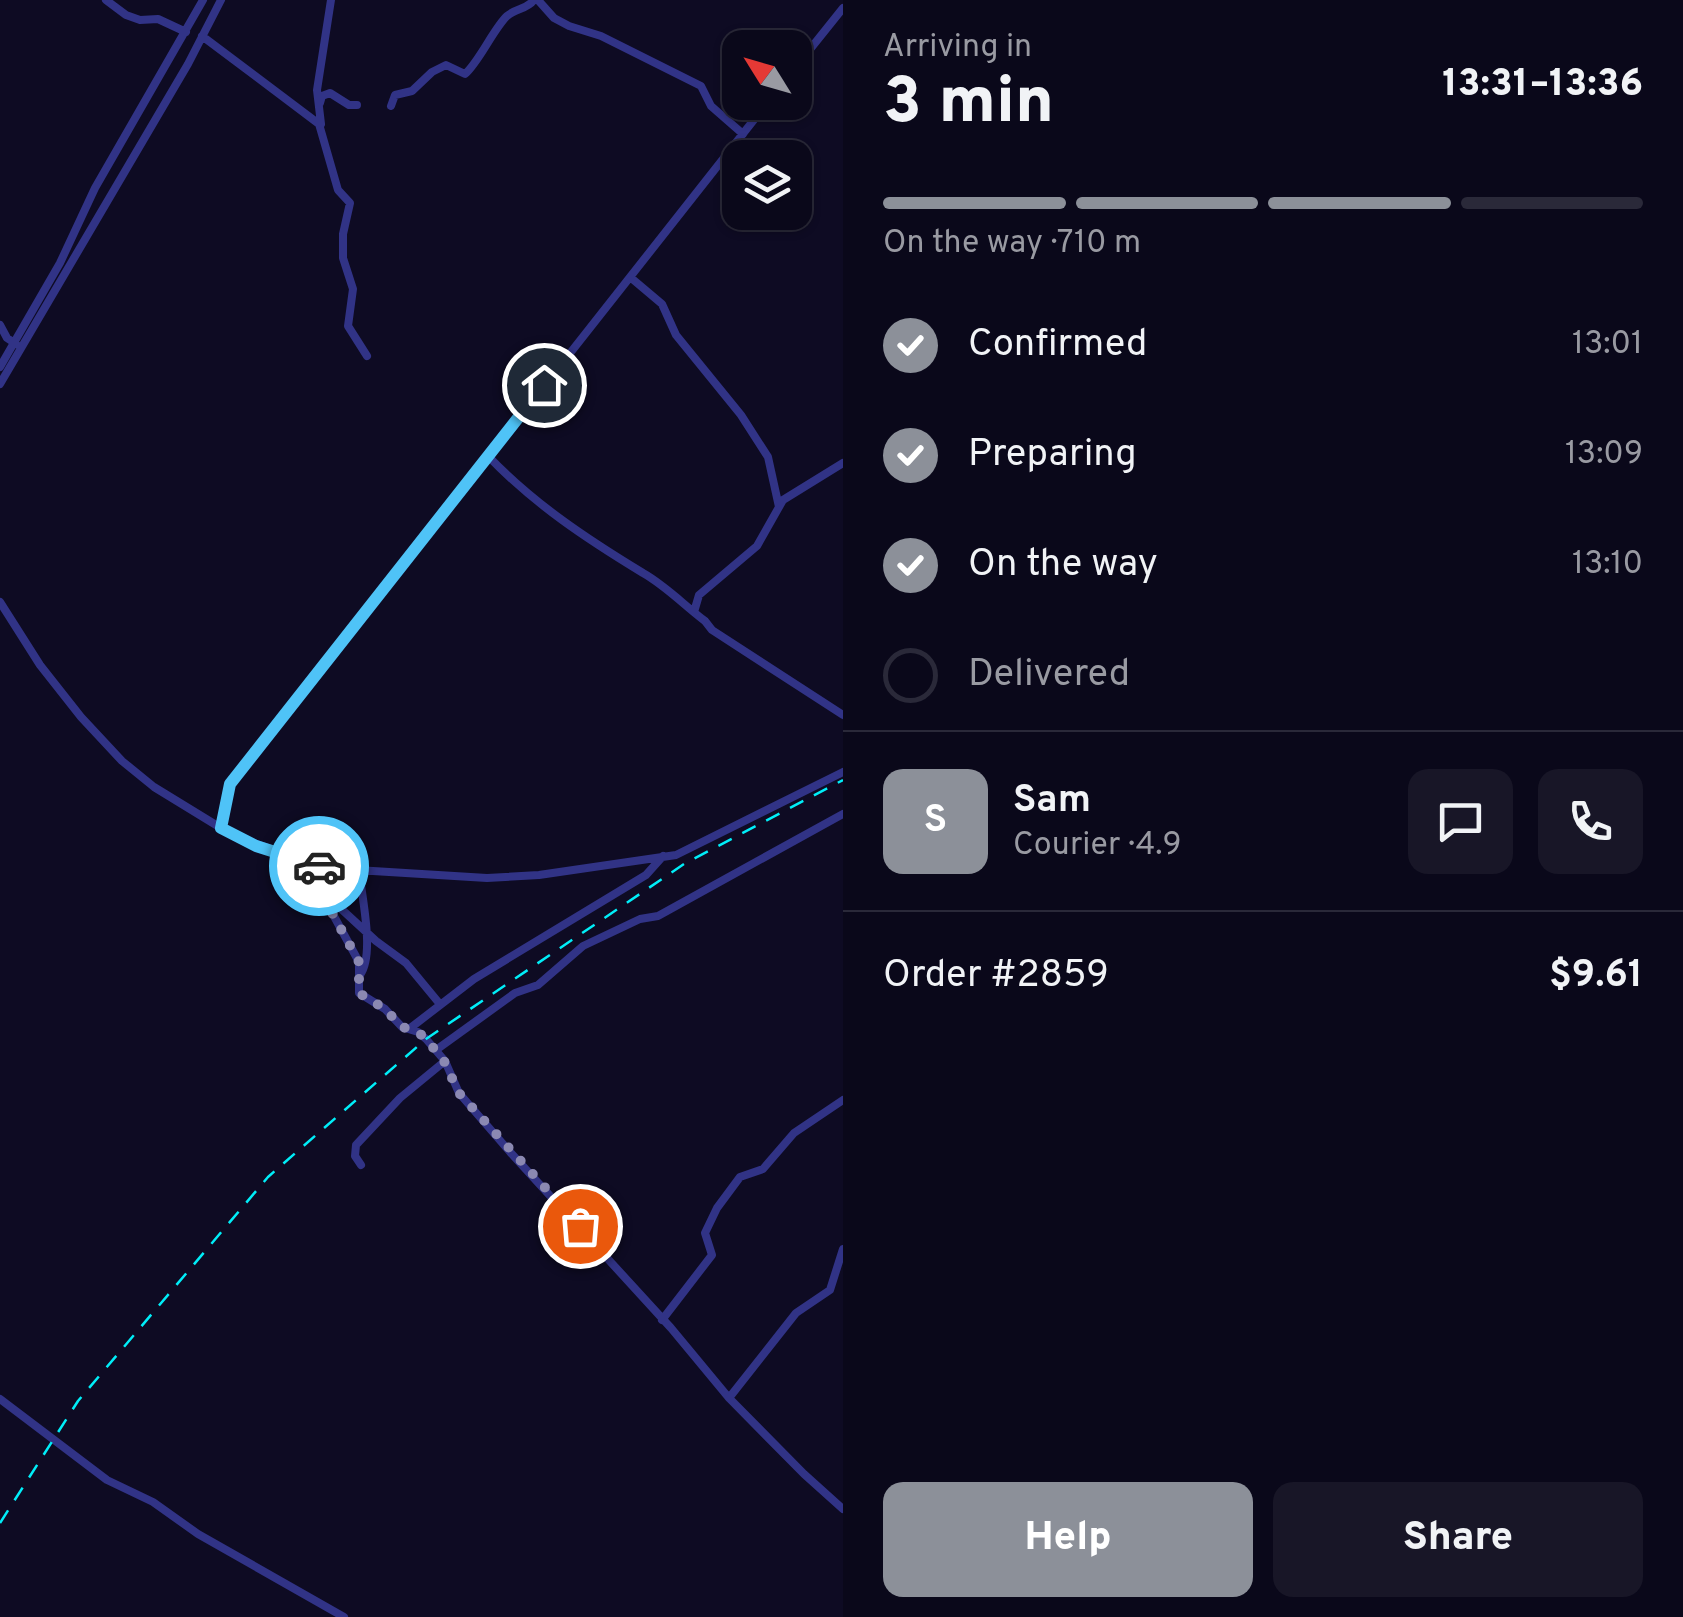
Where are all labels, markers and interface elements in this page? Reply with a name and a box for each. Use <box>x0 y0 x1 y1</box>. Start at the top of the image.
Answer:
text: Arriving in <box>883 28 1032 68</box>
north arrow <box>722 30 812 120</box>
map controls <box>722 30 812 230</box>
text: 13:31–13:36 <box>1442 61 1643 110</box>
text: 3 min <box>883 64 1054 146</box>
button: layers <box>722 140 812 230</box>
text: On the way · 710 m <box>883 224 1141 264</box>
icon: check <box>883 318 938 373</box>
text: Confirmed <box>968 321 1147 370</box>
text: 13:01 <box>1572 325 1643 365</box>
pin <box>502 343 587 428</box>
icon: home <box>517 358 572 413</box>
icon: check <box>883 428 938 483</box>
text: Preparing <box>968 431 1137 480</box>
text: 13:09 <box>1565 435 1643 475</box>
icon: check <box>883 538 938 593</box>
text: On the way <box>968 541 1158 590</box>
text: 13:10 <box>1572 545 1643 585</box>
text: Delivered <box>968 651 1130 700</box>
button: chat <box>1408 769 1513 874</box>
button: phone <box>1538 769 1643 874</box>
text: Sam <box>1013 777 1091 826</box>
text: S <box>924 797 947 846</box>
courier <box>269 816 369 916</box>
text: Courier · 4.9 <box>1013 826 1182 866</box>
icon: car <box>292 839 347 894</box>
text: Order #2859 <box>883 952 1109 1001</box>
text: $9.61 <box>1549 952 1643 1001</box>
pin <box>538 1184 623 1269</box>
icon: bag <box>553 1199 608 1254</box>
button: Help <box>883 1482 1253 1597</box>
button: Share <box>1273 1482 1643 1597</box>

